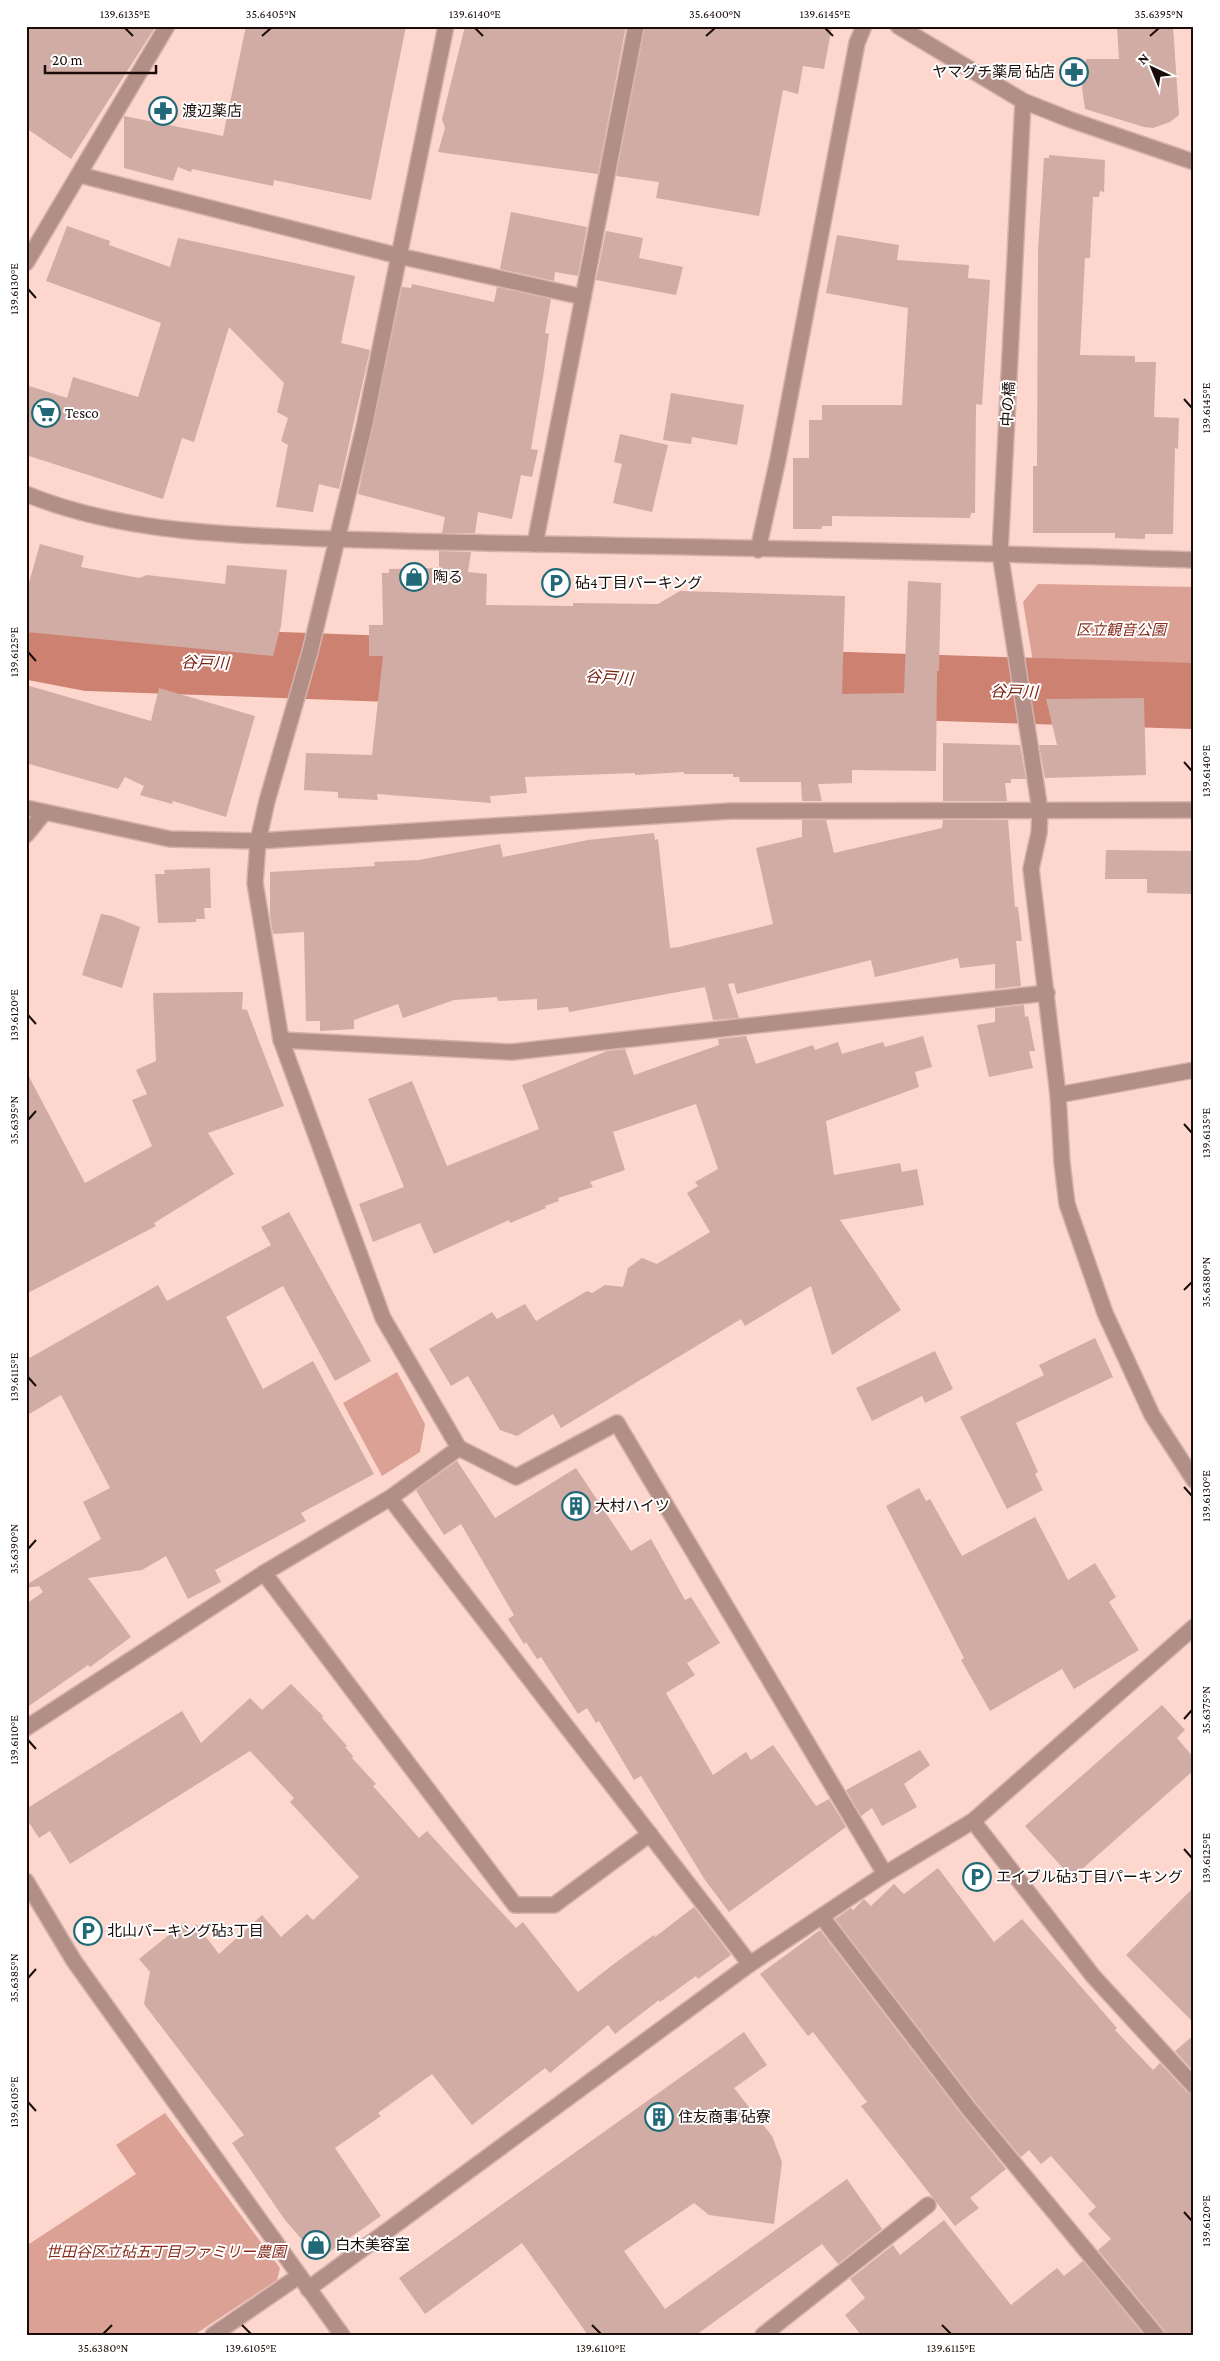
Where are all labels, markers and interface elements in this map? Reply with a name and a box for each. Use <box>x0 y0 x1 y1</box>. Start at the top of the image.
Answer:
text: 139.6135°E <box>100 7 151 21</box>
text: 35.6405°N <box>246 7 296 21</box>
text: 139.6140°E <box>449 7 501 21</box>
text: 35.6400°N <box>689 7 741 21</box>
text: 139.6145°E <box>800 7 851 21</box>
text: 35.6395°N <box>1135 7 1184 21</box>
scale bar <box>45 42 156 74</box>
north arrow <box>1128 42 1178 92</box>
text: N <box>1134 49 1152 68</box>
text: 20 m <box>52 52 83 68</box>
pharmacy icon: ヤマグチ薬局 砧店 <box>1059 57 1089 87</box>
place label: ヤマグチ薬局 砧店 <box>932 64 1055 80</box>
pharmacy icon: 渡辺薬店 <box>148 96 178 126</box>
place label: 渡辺薬店 <box>182 103 242 119</box>
text: 139.6130°E <box>7 263 21 315</box>
street label: 中の橋 <box>999 381 1017 427</box>
text: 139.6145°E <box>1199 382 1213 433</box>
supermarket icon: Tesco <box>31 398 61 428</box>
place label: Tesco <box>65 405 99 421</box>
shop icon: 陶る <box>399 562 429 592</box>
parking icon: 砧4丁目パーキング <box>541 568 571 598</box>
place label: 陶る <box>433 569 463 585</box>
place label: 砧4丁目パーキング <box>575 575 702 591</box>
park label: 区立観音公園 <box>1076 622 1168 638</box>
text: 139.6125°E <box>7 626 21 677</box>
water label: 谷戸川 <box>181 653 231 672</box>
water label: 谷戸川 <box>584 667 635 688</box>
water label: 谷戸川 <box>990 682 1040 701</box>
text: 139.6140°E <box>1199 745 1213 797</box>
text: 139.6120°E <box>7 989 21 1041</box>
text: 35.6395°N <box>7 1095 21 1144</box>
text: 139.6135°E <box>1199 1107 1213 1158</box>
text: 35.6380°N <box>1199 1257 1213 1307</box>
text: 139.6115°E <box>7 1352 21 1401</box>
text: 139.6130°E <box>1199 1470 1213 1522</box>
building icon: 大村ハイツ <box>561 1491 591 1521</box>
place label: 大村ハイツ <box>595 1497 670 1514</box>
text: 35.6390°N <box>7 1524 21 1574</box>
text: 35.6375°N <box>1199 1686 1213 1734</box>
text: 139.6110°E <box>7 1715 21 1765</box>
text: 139.6125°E <box>1199 1832 1213 1883</box>
parking icon: エイブル砧3丁目パーキング <box>962 1862 992 1892</box>
place label: エイブル砧3丁目パーキング <box>996 1869 1183 1885</box>
parking icon: 北山パーキング砧3丁目 <box>73 1916 103 1946</box>
place label: 北山パーキング砧3丁目 <box>107 1922 264 1939</box>
text: 35.6385°N <box>7 1953 21 2003</box>
text: 139.6105°E <box>7 2076 21 2128</box>
building icon: 住友商事 砧寮 <box>644 2102 674 2132</box>
place label: 住友商事 砧寮 <box>678 2109 771 2125</box>
text: 139.6120°E <box>1199 2195 1213 2247</box>
shop icon: 白木美容室 <box>301 2230 331 2260</box>
place label: 白木美容室 <box>335 2237 410 2253</box>
park label: 世田谷区立砧五丁目ファミリー農園 <box>46 2244 288 2260</box>
text: 35.6380°N <box>78 2341 128 2355</box>
text: 139.6105°E <box>225 2341 277 2355</box>
text: 139.6110°E <box>576 2341 626 2355</box>
text: 139.6115°E <box>927 2341 976 2355</box>

